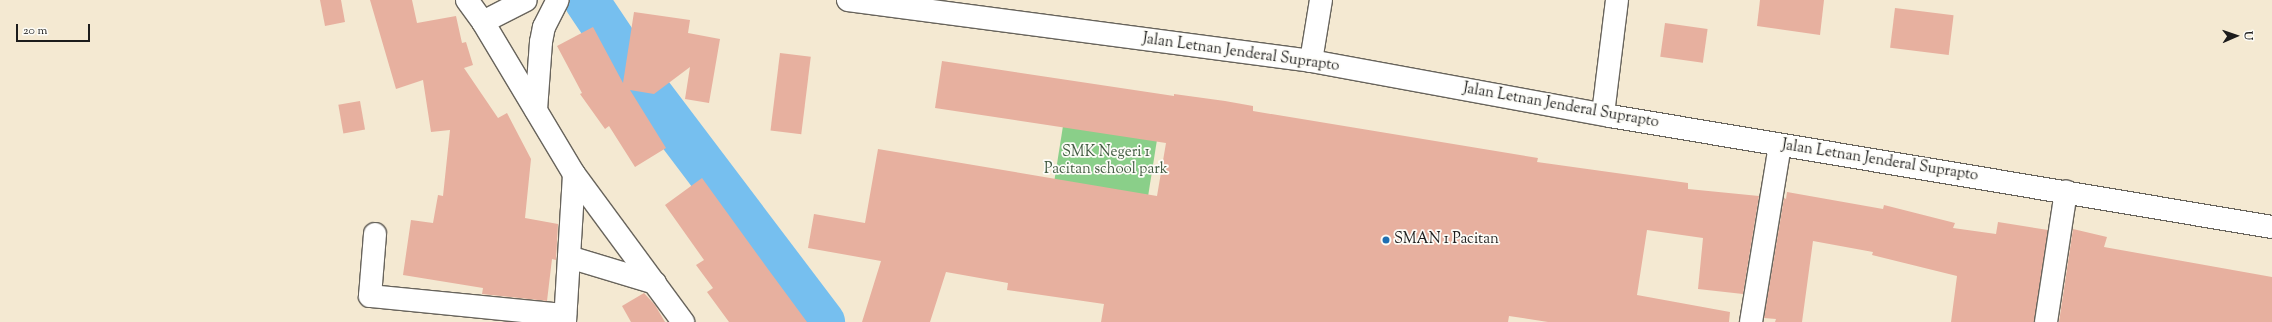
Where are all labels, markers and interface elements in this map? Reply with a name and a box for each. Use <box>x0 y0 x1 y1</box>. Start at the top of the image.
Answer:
scale bar <box>18 16 92 42</box>
north arrow <box>2216 16 2256 56</box>
text: 20 m <box>23 22 47 40</box>
street label: Jalan Letnan Jenderal Suprapto <box>1141 30 1341 76</box>
text: U <box>2240 31 2256 40</box>
street label: Jalan Letnan Jenderal Suprapto <box>1462 80 1660 132</box>
street label: Jalan Letnan Jenderal Suprapto <box>1781 137 1979 185</box>
park label: SMK Negeri 1 Pacitan school park <box>1044 143 1168 178</box>
place label: SMAN 1 Pacitan <box>1394 231 1499 249</box>
marker: SMAN 1 Pacitan <box>1381 235 1391 245</box>

